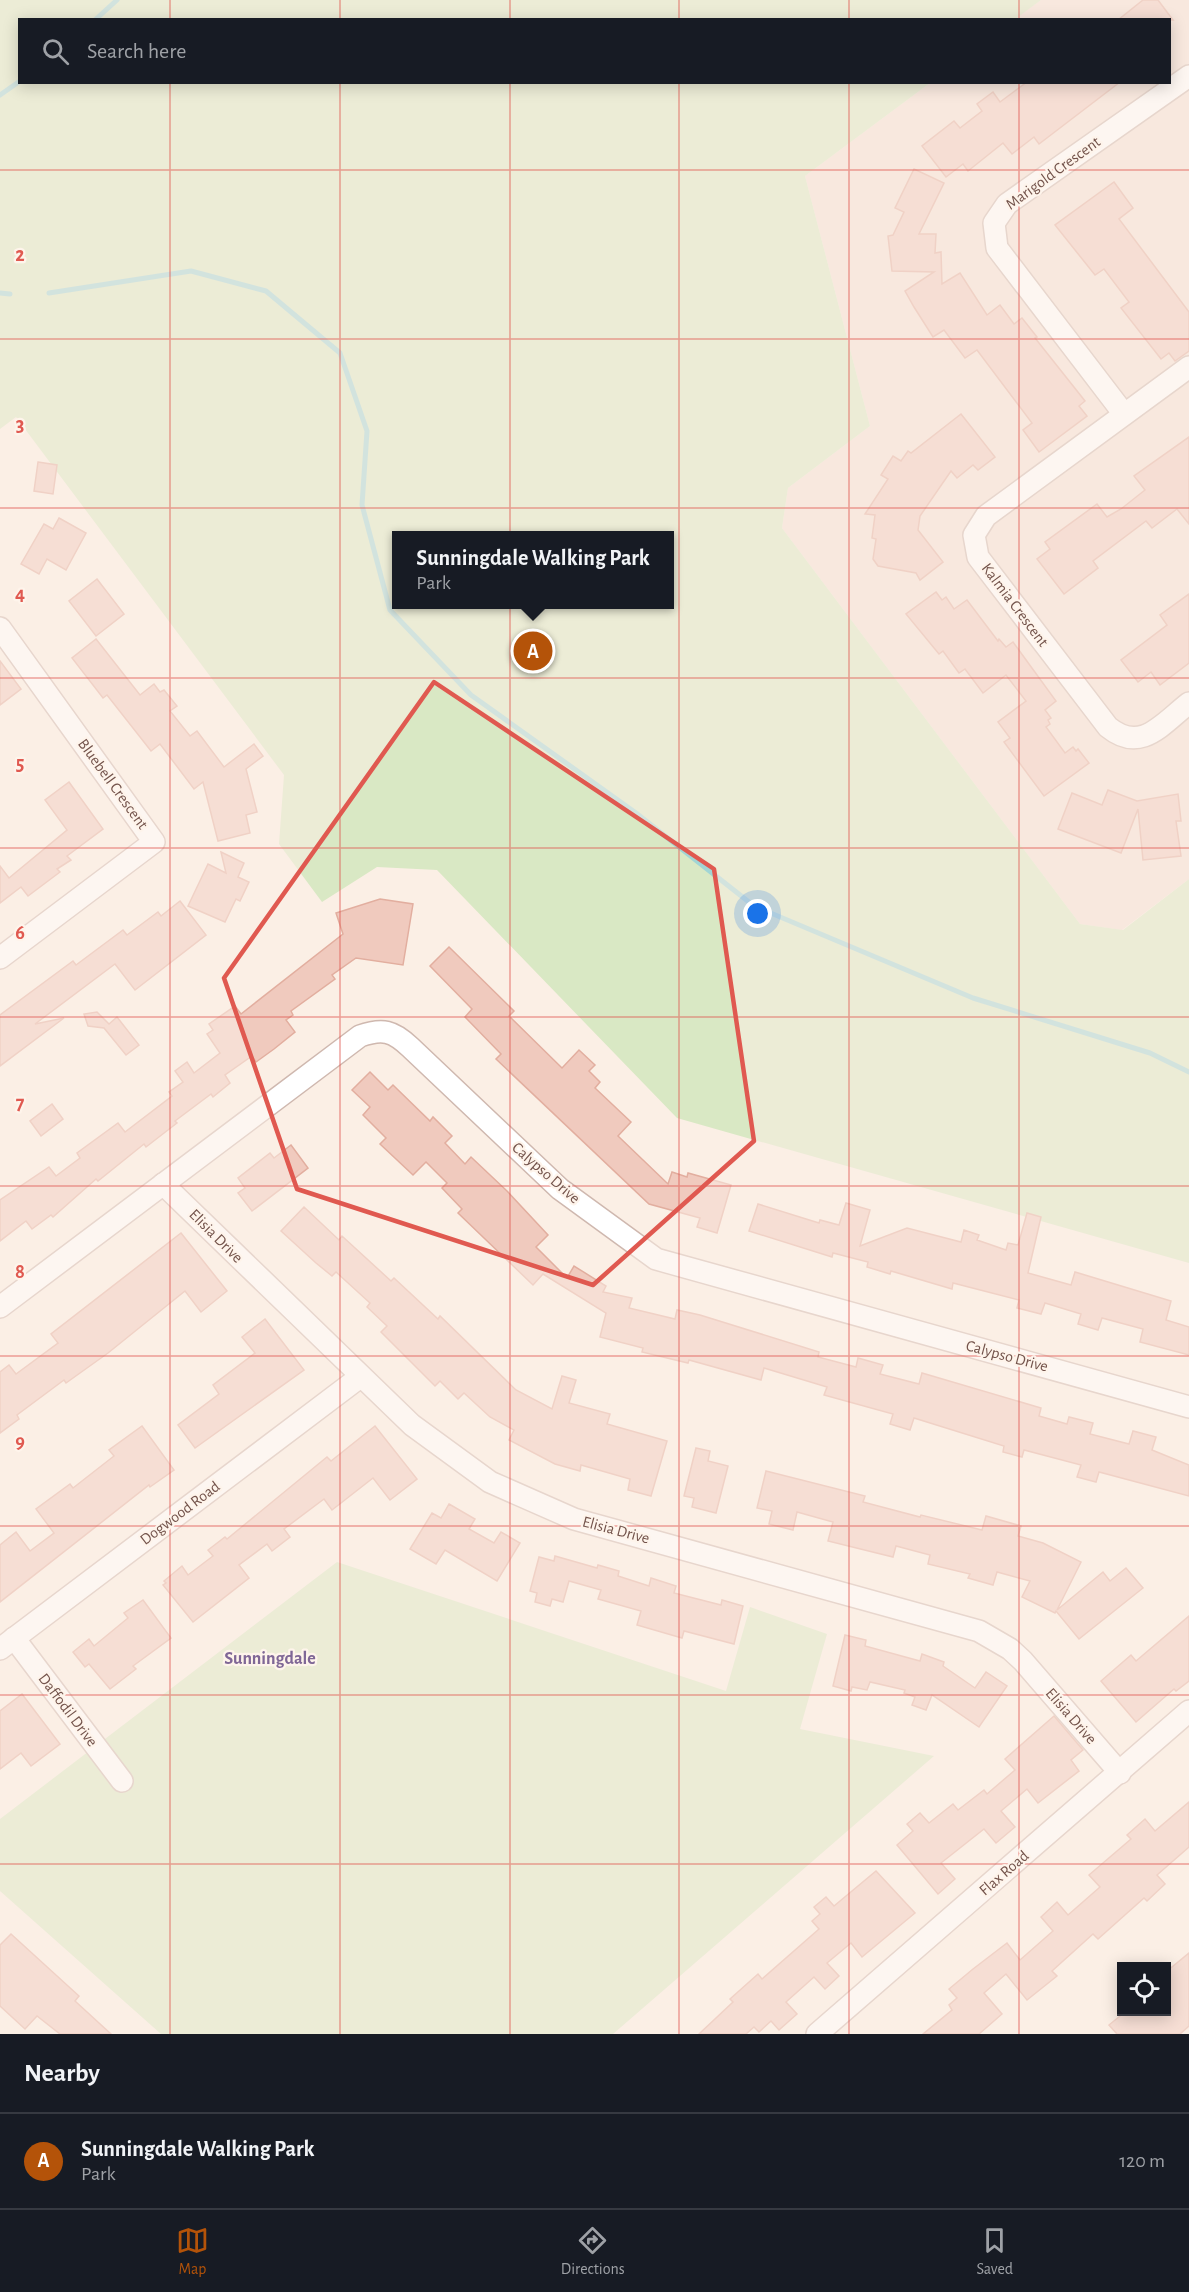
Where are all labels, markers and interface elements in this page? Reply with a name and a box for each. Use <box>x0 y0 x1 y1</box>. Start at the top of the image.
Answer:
search box <box>18 18 1171 84</box>
icon: search <box>39 35 72 68</box>
text: Search here <box>87 40 186 62</box>
street label: Marigold Crescent <box>1003 133 1103 213</box>
text: 2 <box>15 245 25 265</box>
text: 3 <box>16 415 24 435</box>
popup <box>392 531 674 609</box>
text: Sunningdale Walking Park <box>416 547 650 569</box>
street label: Kalmia Crescent <box>979 560 1051 650</box>
text: Park <box>416 573 451 593</box>
text: 4 <box>15 584 25 604</box>
pin: A <box>514 628 552 674</box>
street label: Bluebell Crescent <box>75 736 151 832</box>
text: 5 <box>16 754 24 774</box>
your location <box>743 899 772 928</box>
text: 6 <box>15 923 25 943</box>
text: 7 <box>16 1093 25 1113</box>
street label: Calypso Drive <box>508 1139 583 1207</box>
street label: Elisia Drive <box>186 1206 246 1266</box>
text: 8 <box>15 1262 25 1282</box>
street label: Calypso Drive <box>964 1337 1050 1376</box>
text: 9 <box>15 1432 25 1452</box>
street label: Dogwood Road <box>137 1478 223 1548</box>
street label: Elisia Drive <box>581 1513 651 1547</box>
district label: Sunningdale <box>224 1650 316 1668</box>
street label: Daffodil Drive <box>35 1671 101 1749</box>
street label: Elisia Drive <box>1042 1685 1100 1747</box>
street label: Flax Road <box>976 1847 1032 1899</box>
map controls <box>1117 1962 1171 2016</box>
button: locate <box>1117 1962 1171 2016</box>
text: Nearby <box>24 2060 100 2086</box>
text: Sunningdale Walking Park <box>81 2138 314 2160</box>
text: A <box>38 2151 50 2171</box>
text: 120 m <box>1119 2151 1165 2171</box>
text: Park <box>81 2164 116 2184</box>
tab: Map <box>176 2224 209 2279</box>
tab: Directions <box>561 2224 625 2279</box>
tab: Saved <box>976 2224 1013 2279</box>

